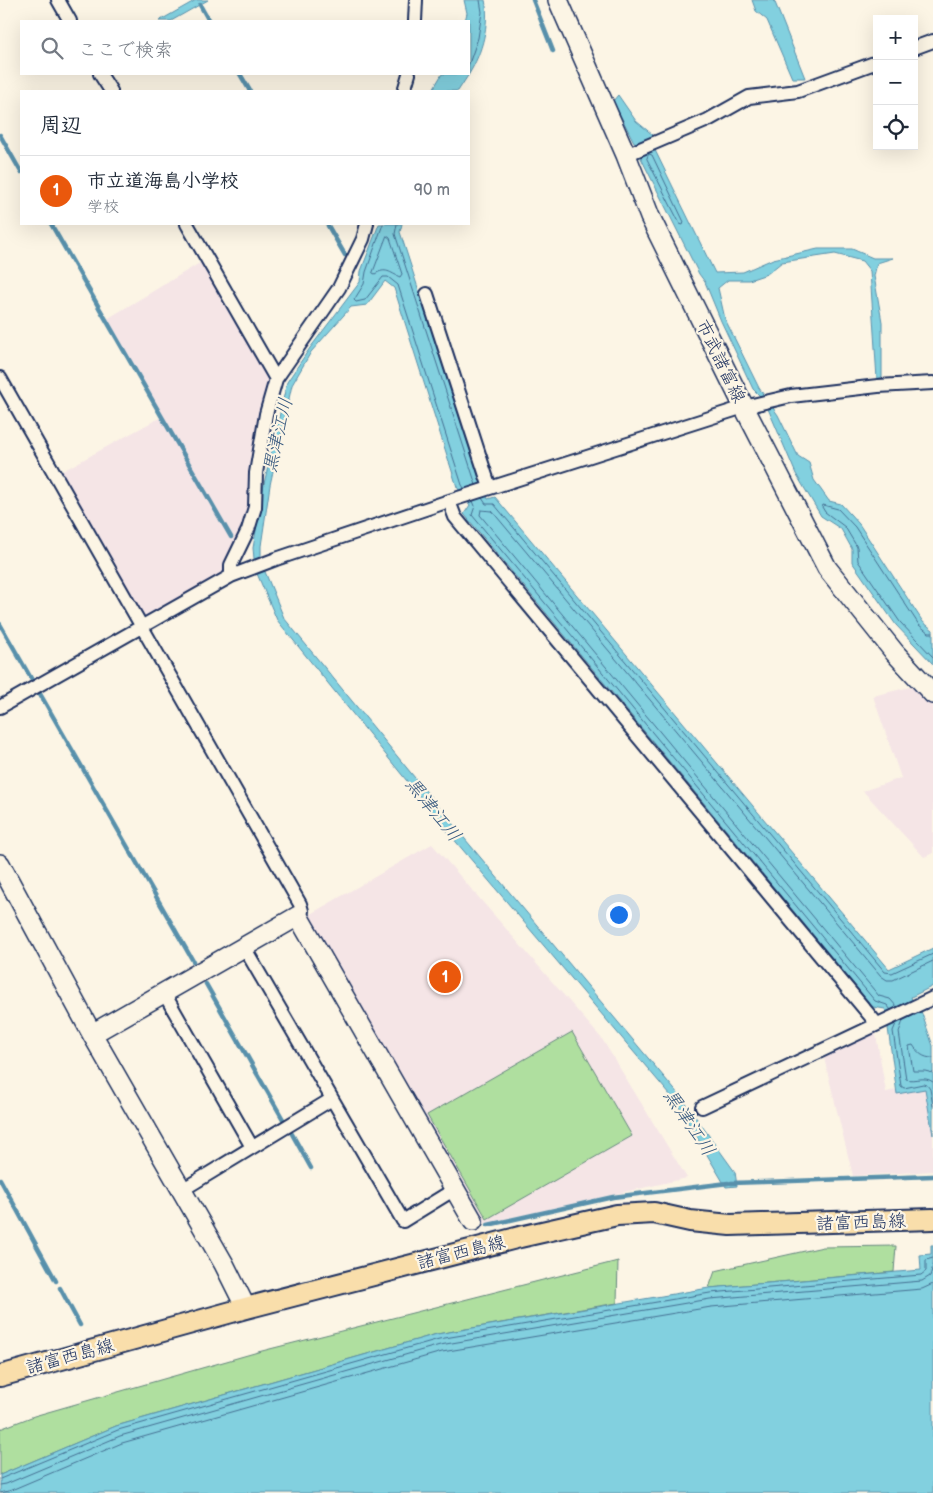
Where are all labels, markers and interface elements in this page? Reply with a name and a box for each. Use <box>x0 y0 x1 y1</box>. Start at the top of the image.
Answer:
map controls <box>873 15 918 150</box>
button: + <box>873 15 918 60</box>
search box <box>20 20 470 75</box>
icon: search <box>38 34 66 62</box>
text: ここで検索 <box>78 39 173 62</box>
button: − <box>873 60 918 105</box>
button: locate <box>873 105 918 150</box>
text: 周辺 <box>40 113 82 138</box>
text: 市立道海島小学校 <box>87 170 239 193</box>
text: 1 <box>53 181 59 200</box>
text: 90 m <box>414 181 450 200</box>
text: 学校 <box>87 198 119 217</box>
street label: 市武諸富線 <box>691 316 750 406</box>
water label: 黒津江川 <box>259 396 298 475</box>
water label: 黒津江川 <box>400 773 466 847</box>
your location <box>606 902 632 928</box>
pin: 1 <box>429 958 461 996</box>
water label: 黒津江川 <box>658 1085 720 1161</box>
street label: 諸富西島線 <box>816 1210 906 1235</box>
street label: 諸富西島線 <box>415 1231 507 1274</box>
street label: 諸富西島線 <box>24 1335 116 1378</box>

